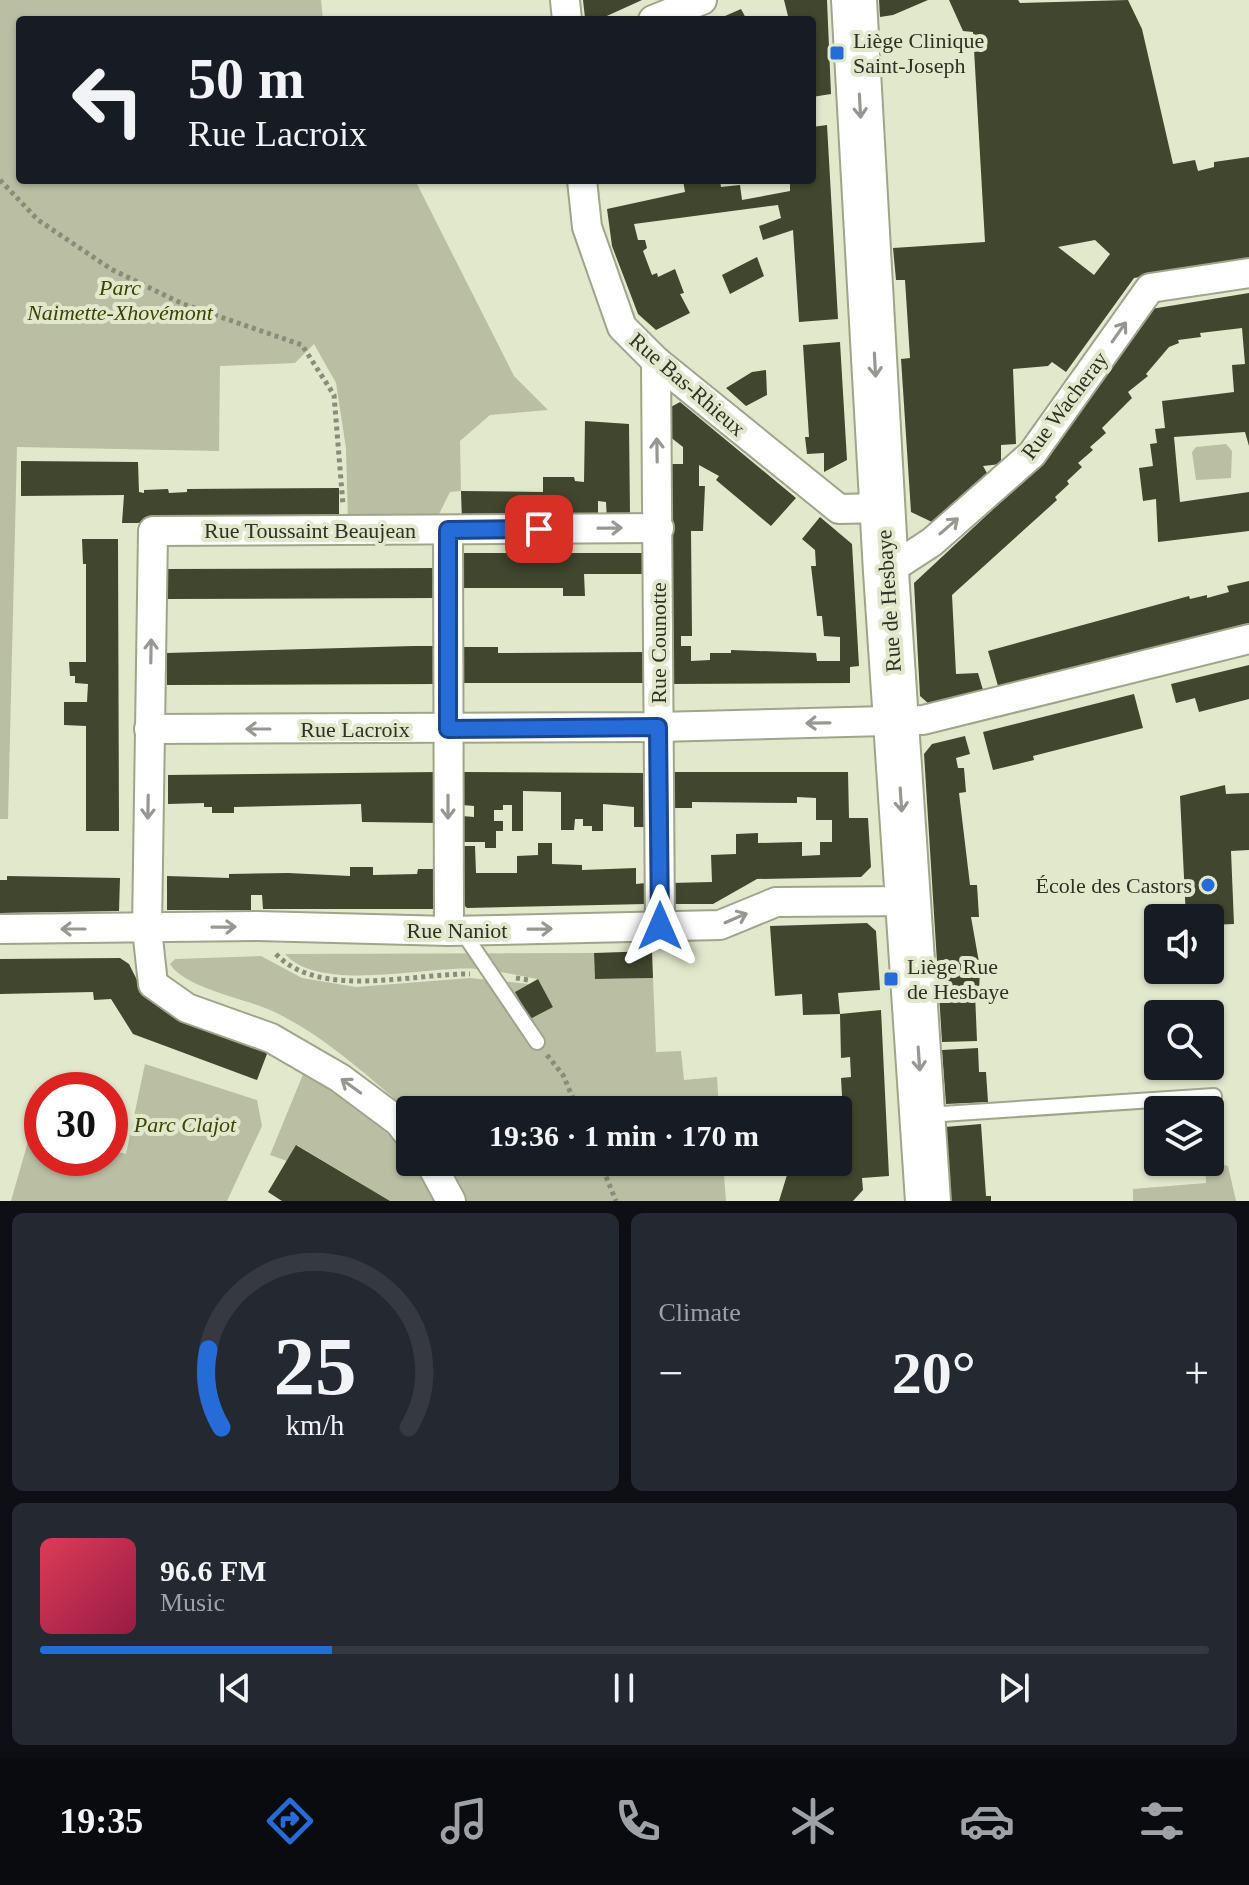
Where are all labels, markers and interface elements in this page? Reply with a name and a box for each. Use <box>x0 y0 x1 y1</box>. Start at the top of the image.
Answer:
place label: Liège Clinique Saint-Joseph <box>853 28 984 78</box>
marker: Liège Clinique Saint-Joseph <box>828 44 846 62</box>
icon: left <box>56 48 160 152</box>
text: 50 m <box>188 48 305 110</box>
one-way arrow <box>853 92 868 119</box>
text: Rue Lacroix <box>188 114 367 154</box>
park label: Parc Naimette-Xhovémont <box>26 275 214 325</box>
one-way arrow <box>1111 321 1127 343</box>
street label: Rue Bas-Rhieux <box>625 327 751 441</box>
street label: Rue Wacheray <box>1016 347 1113 464</box>
one-way arrow <box>867 351 882 378</box>
one-way arrow <box>650 437 665 464</box>
pin <box>505 495 573 563</box>
icon: arrive <box>517 507 561 551</box>
street label: Rue Toussaint Beaujean <box>204 518 416 543</box>
one-way arrow <box>939 518 959 536</box>
one-way arrow <box>596 520 623 536</box>
street label: Rue de Hesbaye <box>871 529 906 673</box>
street label: Rue Counotte <box>646 582 671 704</box>
one-way arrow <box>143 638 158 665</box>
one-way arrow <box>805 716 832 731</box>
street label: Rue Lacroix <box>300 717 410 742</box>
one-way arrow <box>245 721 272 737</box>
one-way arrow <box>894 786 909 813</box>
one-way arrow <box>140 793 156 820</box>
one-way arrow <box>440 793 456 820</box>
place label: École des Castors <box>1036 873 1192 898</box>
marker: École des Castors <box>1199 876 1217 894</box>
position arrow <box>618 884 702 968</box>
map controls <box>1144 904 1224 1176</box>
button: sound <box>1144 904 1224 984</box>
one-way arrow <box>723 910 748 924</box>
street label: Rue Naniot <box>407 918 507 943</box>
one-way arrow <box>210 920 237 935</box>
one-way arrow <box>60 921 87 937</box>
one-way arrow <box>526 922 553 937</box>
place label: Liège Rue de Hesbaye <box>907 954 1009 1004</box>
marker: Liège Rue de Hesbaye <box>882 970 900 988</box>
button: search <box>1144 1000 1224 1080</box>
one-way arrow <box>912 1045 927 1072</box>
speed limit sign: 30 <box>24 1072 128 1176</box>
one-way arrow <box>341 1078 362 1095</box>
button: layers <box>1144 1096 1224 1176</box>
park label: Parc Clajot <box>133 1112 237 1137</box>
text: 19:36 · 1 min · 170 m <box>489 1119 759 1152</box>
text: Climate <box>659 1298 741 1327</box>
text: 25 <box>274 1320 357 1412</box>
text: 20° <box>892 1340 976 1406</box>
text: − <box>659 1349 683 1398</box>
text: + <box>1184 1349 1209 1398</box>
text: km/h <box>286 1410 345 1441</box>
text: 96.6 FM <box>160 1554 267 1587</box>
text: Music <box>160 1588 225 1617</box>
icon: previous <box>213 1666 257 1710</box>
icon: pause <box>602 1666 646 1710</box>
icon: next <box>992 1666 1036 1710</box>
icon: directions <box>262 1793 318 1849</box>
icon: music <box>436 1793 492 1849</box>
icon: phone <box>610 1793 666 1849</box>
icon: climate <box>785 1793 841 1849</box>
icon: car <box>959 1793 1015 1849</box>
icon: filters <box>1134 1793 1190 1849</box>
text: 19:35 <box>59 1801 143 1841</box>

